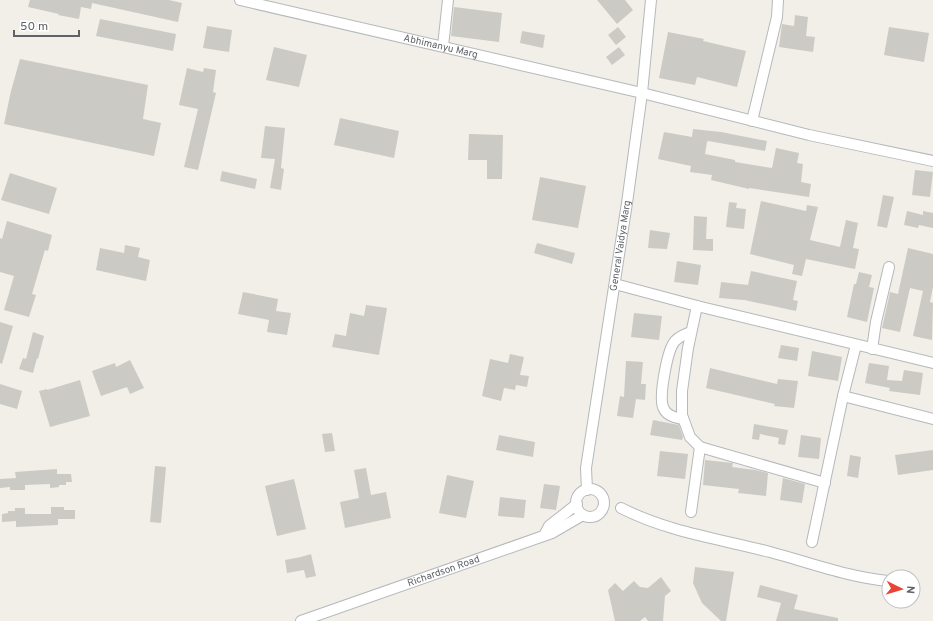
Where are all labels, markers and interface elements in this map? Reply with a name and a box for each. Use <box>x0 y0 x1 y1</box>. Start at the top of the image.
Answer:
scale bar <box>14 12 79 38</box>
text: 50 m <box>20 19 48 35</box>
street label: Abhimanyu Marg <box>402 32 479 61</box>
street label: General Vaidya Marg <box>607 199 634 292</box>
street label: Richardson Road <box>406 552 481 590</box>
north arrow <box>881 569 921 609</box>
text: N <box>903 585 917 594</box>

